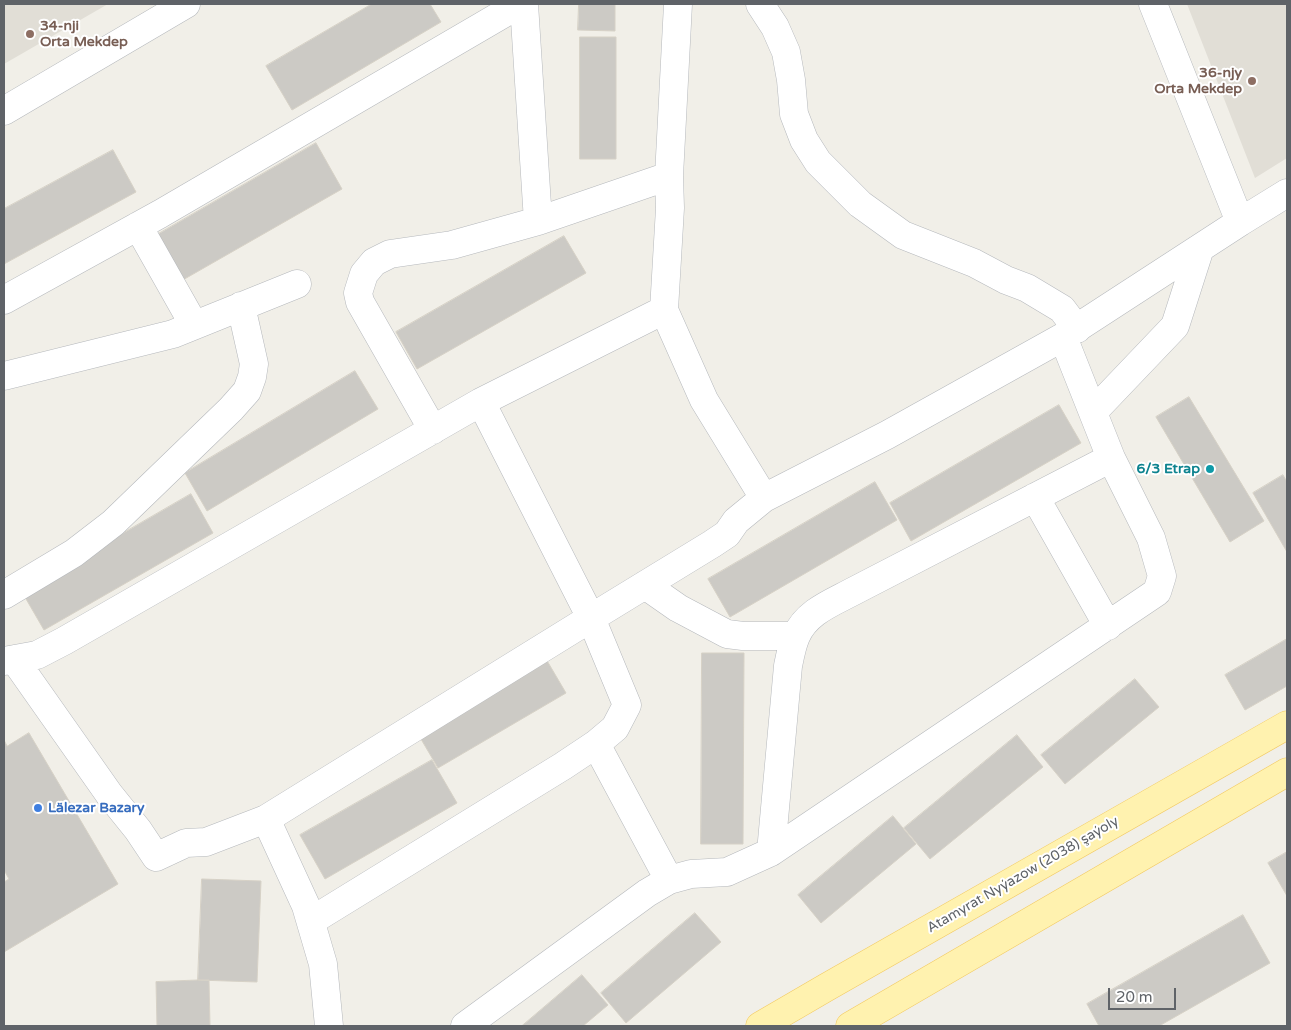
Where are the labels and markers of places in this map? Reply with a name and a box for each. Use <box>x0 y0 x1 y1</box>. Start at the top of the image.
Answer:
place label: 34-nji Orta Mekdep <box>40 18 128 50</box>
marker: 34-nji Orta Mekdep <box>24 28 36 40</box>
place label: 36-njy Orta Mekdep <box>1154 65 1242 98</box>
marker: 36-njy Orta Mekdep <box>1246 75 1258 87</box>
place label: 6/3 Etrap <box>1136 461 1200 477</box>
marker: 6/3 Etrap <box>1204 463 1216 475</box>
place label: Lälezar Bazary <box>48 800 144 816</box>
marker: Lälezar Bazary <box>32 802 44 814</box>

